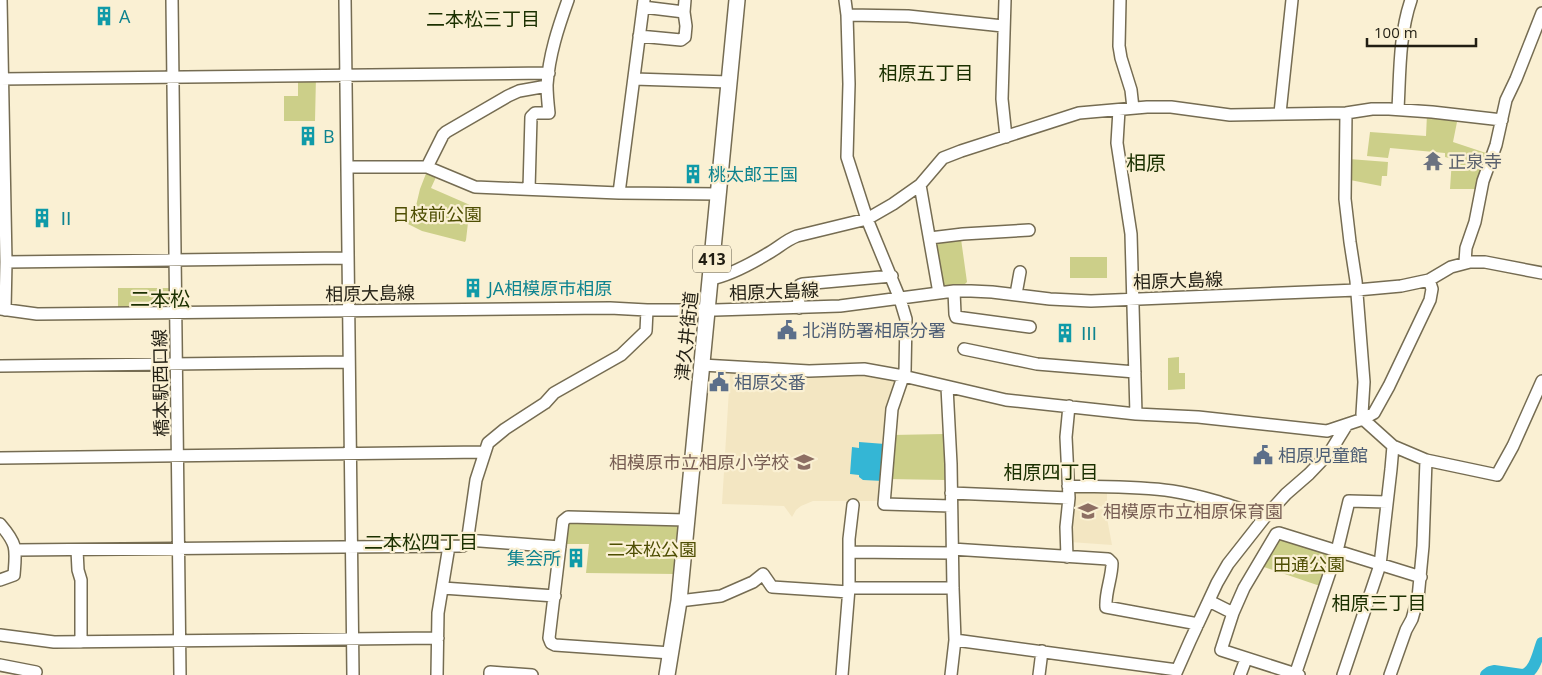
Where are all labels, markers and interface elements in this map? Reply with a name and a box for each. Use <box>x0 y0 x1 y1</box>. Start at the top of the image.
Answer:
place label: A <box>119 4 131 28</box>
building icon: A <box>93 5 115 27</box>
district label: 二本松三丁目 <box>426 6 540 32</box>
scale bar <box>1367 15 1476 47</box>
text: 100 m <box>1374 22 1418 42</box>
district label: 相原五丁目 <box>878 60 974 86</box>
place label: B <box>323 124 335 148</box>
building icon: B <box>297 125 319 147</box>
district label: 相原 <box>1126 149 1166 176</box>
place label: 正泉寺 <box>1448 149 1502 173</box>
temple icon: 正泉寺 <box>1422 150 1444 172</box>
place label: 桃太郎王国 <box>708 162 798 186</box>
building icon: 桃太郎王国 <box>682 163 704 185</box>
park label: 日枝前公園 <box>392 202 482 226</box>
place label: Ⅱ <box>57 206 75 230</box>
building icon: Ⅱ <box>31 207 53 229</box>
road number: 413 <box>693 245 731 272</box>
street label: 相原大島線 <box>1133 266 1223 294</box>
place label: JA相模原市相原 <box>486 276 612 300</box>
building icon: JA相模原市相原 <box>462 277 484 299</box>
street label: 相原大島線 <box>729 277 819 305</box>
street label: 相原大島線 <box>325 280 415 306</box>
district label: 二本松 <box>130 285 190 312</box>
street label: 津久井街道 <box>669 290 703 382</box>
place label: 北消防署相原分署 <box>802 318 946 342</box>
public building icon: 北消防署相原分署 <box>776 319 798 341</box>
place label: Ⅲ <box>1080 321 1098 345</box>
building icon: Ⅲ <box>1054 322 1076 344</box>
street label: 橋本駅西口線 <box>147 329 173 437</box>
place label: 相原交番 <box>734 370 806 394</box>
public building icon: 相原交番 <box>708 371 730 393</box>
place label: 相原児童館 <box>1278 443 1368 467</box>
public building icon: 相原児童館 <box>1252 444 1274 466</box>
place label: 相模原市立相原小学校 <box>609 450 789 474</box>
school or university icon: 相模原市立相原小学校 <box>793 451 815 473</box>
district label: 相原四丁目 <box>1003 459 1099 485</box>
place label: 相模原市立相原保育園 <box>1103 499 1283 523</box>
school or university icon: 相模原市立相原保育園 <box>1077 500 1099 522</box>
district label: 二本松四丁目 <box>364 529 478 555</box>
park label: 二本松公園 <box>607 537 697 561</box>
place label: 集会所 <box>507 546 561 570</box>
building icon: 集会所 <box>565 547 587 569</box>
park label: 田通公園 <box>1273 552 1345 576</box>
district label: 相原三丁目 <box>1331 590 1427 616</box>

